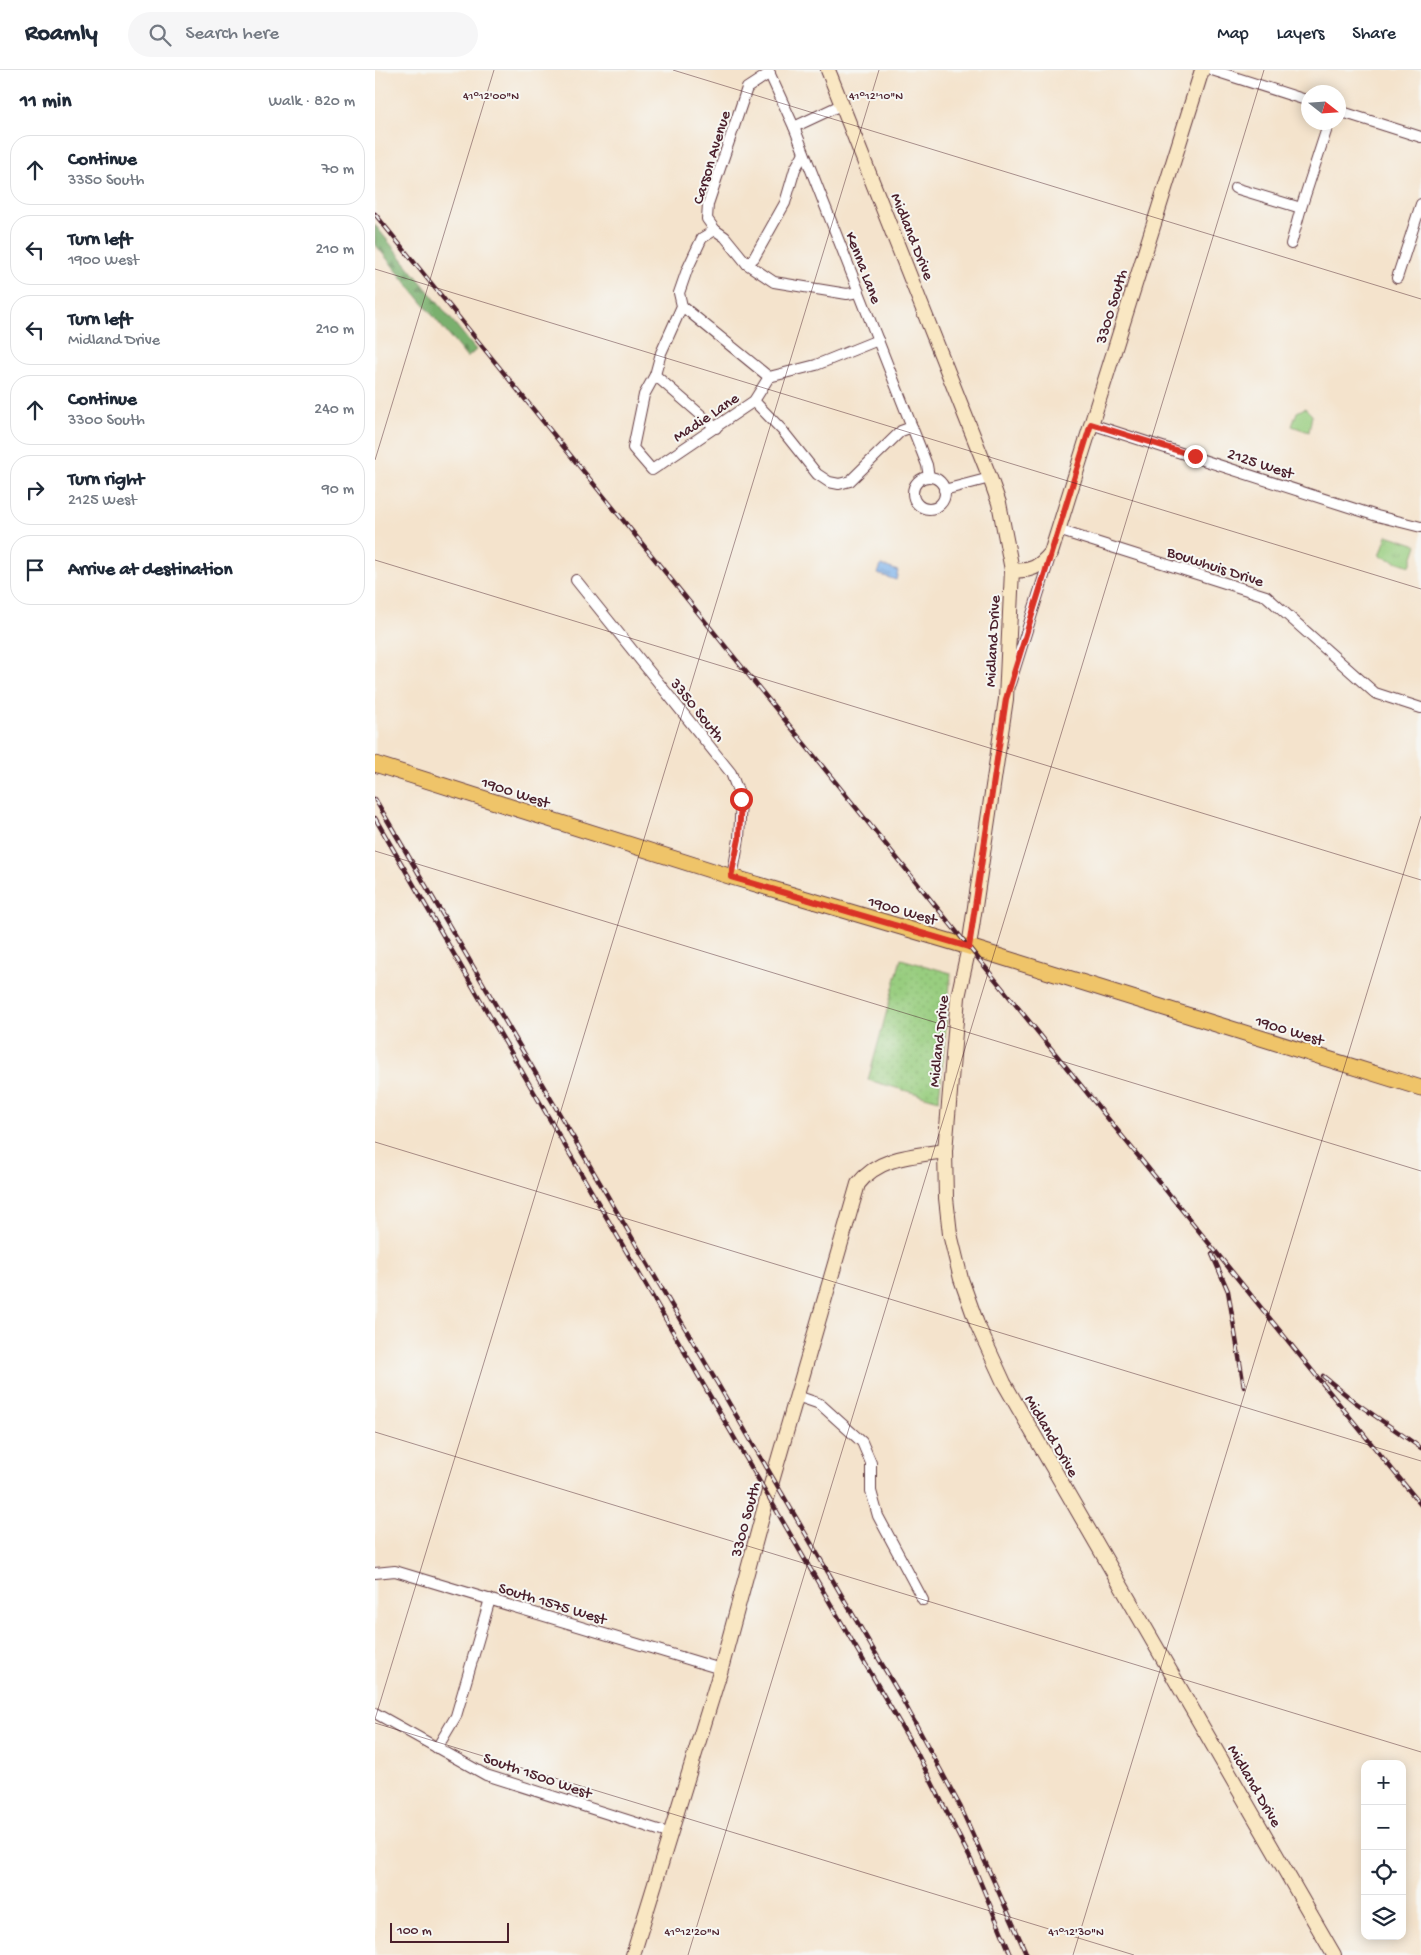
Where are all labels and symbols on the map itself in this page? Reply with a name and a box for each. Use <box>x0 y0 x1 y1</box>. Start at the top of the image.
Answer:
north arrow <box>1301 85 1346 130</box>
text: 41°12'00"N <box>463 90 519 104</box>
text: 41°12'10"N <box>849 90 903 104</box>
street label: Carson Avenue <box>690 108 737 207</box>
street label: Midland Drive <box>885 191 937 284</box>
street label: Kenna Lane <box>839 230 884 308</box>
street label: 3300 South <box>1093 267 1134 348</box>
street label: Madie Lane <box>670 390 744 448</box>
route end <box>1184 445 1207 468</box>
street label: 2125 West <box>1224 446 1297 485</box>
street label: Bouwhuis Drive <box>1163 543 1266 593</box>
street label: Midland Drive <box>983 594 1006 688</box>
street label: 3350 South <box>664 675 728 747</box>
street label: 1900 West <box>477 774 553 815</box>
route start <box>730 788 753 811</box>
street label: 1900 West <box>864 893 940 932</box>
street label: Midland Drive <box>926 994 955 1088</box>
street label: 1900 West <box>1251 1013 1327 1052</box>
street label: Midland Drive <box>1019 1392 1082 1482</box>
street label: 3300 South <box>728 1480 767 1560</box>
street label: South 1575 West <box>496 1580 610 1631</box>
street label: Midland Drive <box>1222 1742 1285 1832</box>
street label: South 1500 West <box>480 1750 595 1805</box>
scale bar <box>390 1920 509 1943</box>
text: 41°12'20"N <box>664 1926 720 1940</box>
text: 41°12'30"N <box>1048 1926 1104 1940</box>

